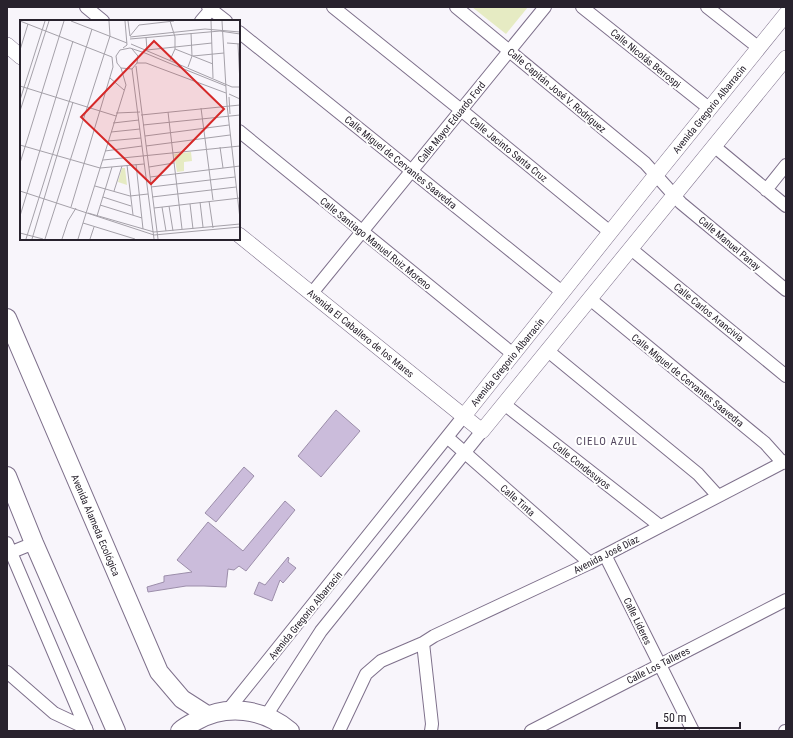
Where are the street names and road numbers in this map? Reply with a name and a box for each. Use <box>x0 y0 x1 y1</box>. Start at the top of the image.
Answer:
street label: Calle Nicolás Berrospi <box>608 27 683 90</box>
street label: Calle Capitán José V. Rodríguez <box>505 46 608 135</box>
street label: Avenida Gregorio Albarracín <box>670 63 748 156</box>
street label: Calle Mayor Eduardo Ford <box>415 80 487 165</box>
street label: Calle Miguel de Cervantes Saavedra <box>342 114 459 211</box>
street label: Calle Jacinto Santa Cruz <box>468 115 550 184</box>
street label: Calle Santiago Manuel Ruiz Moreno <box>318 195 433 292</box>
street label: Calle Manuel Panay <box>697 214 763 272</box>
street label: Calle Carlos Arancivia <box>672 281 746 344</box>
street label: Avenida El Caballero de los Mares <box>305 287 416 380</box>
street label: Avenida Gregorio Albarracín <box>468 316 546 409</box>
street label: Calle Miguel de Cervantes Saavedra <box>629 332 746 429</box>
street label: Calle Condesuyos <box>551 439 613 492</box>
street label: Avenida Alameda Ecológica <box>69 473 122 578</box>
street label: Calle Tinta <box>498 482 537 518</box>
street label: Avenida José Díaz <box>572 533 641 576</box>
street label: Avenida Gregorio Albarracín <box>266 569 344 662</box>
street label: Calle Líderes <box>621 596 654 647</box>
street label: Calle Los Talleres <box>625 645 692 686</box>

